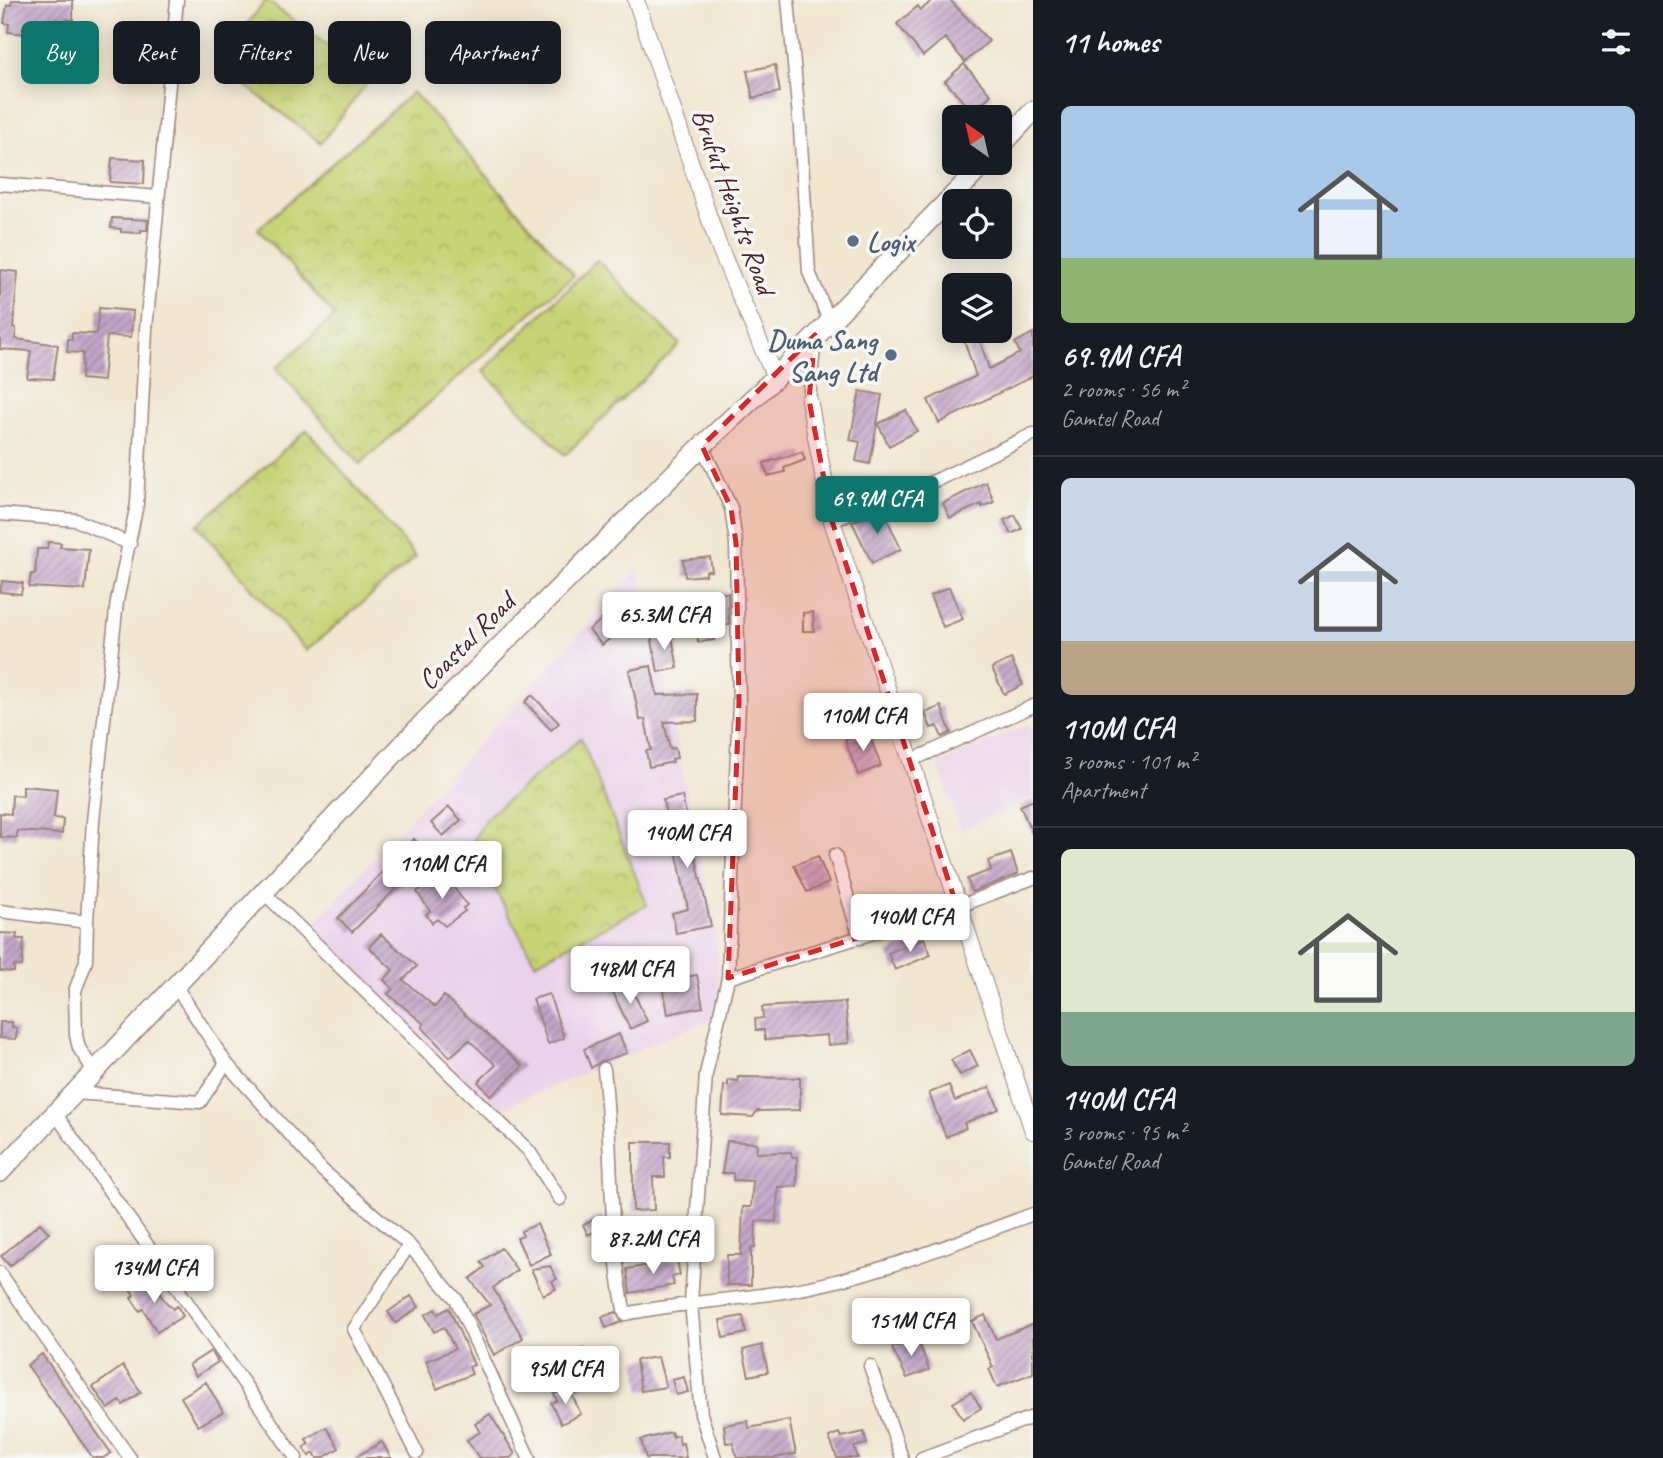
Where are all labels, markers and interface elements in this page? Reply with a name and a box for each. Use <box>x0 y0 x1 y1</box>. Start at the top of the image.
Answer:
chip: Buy <box>21 21 99 84</box>
chip: Rent <box>113 21 200 84</box>
chip: Filters <box>214 21 314 84</box>
chip: New <box>328 21 411 84</box>
chip: Apartment <box>425 21 561 84</box>
text: 11 homes <box>1061 23 1159 61</box>
icon: filters <box>1597 23 1635 61</box>
street label: Brufut Heights Road <box>684 103 785 302</box>
north arrow <box>942 105 1012 175</box>
map controls <box>942 105 1012 343</box>
icon: home <box>1285 152 1411 278</box>
button: locate <box>942 189 1012 259</box>
place label: Logix <box>867 224 917 259</box>
marker: Logix <box>845 233 861 249</box>
button: layers <box>942 273 1012 343</box>
place label: Duma Sang Sang Ltd <box>767 322 882 389</box>
text: 69.9M CFA <box>1061 337 1180 375</box>
marker: Duma Sang Sang Ltd <box>883 347 899 363</box>
text: 2 rooms · 56 m² <box>1061 375 1185 404</box>
text: Gamtel Road <box>1061 404 1159 433</box>
pin: 69.9M CFA <box>797 476 957 536</box>
text: 69.9M CFA <box>831 484 923 513</box>
icon: home <box>1285 524 1411 650</box>
street label: Coastal Road <box>410 582 525 697</box>
pin: 65.3M CFA <box>584 592 744 652</box>
text: 65.3M CFA <box>618 600 710 629</box>
pin: 110M CFA <box>791 694 935 753</box>
text: 110M CFA <box>820 701 906 730</box>
text: 110M CFA <box>1061 709 1174 747</box>
text: 3 rooms · 101 m² <box>1061 747 1196 776</box>
text: Apartment <box>1061 776 1146 805</box>
pin: 140M CFA <box>615 810 759 870</box>
text: 140M CFA <box>644 818 730 847</box>
pin: 110M CFA <box>370 842 514 901</box>
text: 110M CFA <box>399 849 485 878</box>
pin: 140M CFA <box>838 894 982 954</box>
icon: home <box>1285 895 1411 1021</box>
text: 140M CFA <box>867 902 953 931</box>
pin: 148M CFA <box>558 946 702 1006</box>
text: 148M CFA <box>587 954 673 983</box>
text: 140M CFA <box>1061 1080 1174 1118</box>
text: 3 rooms · 95 m² <box>1061 1118 1185 1147</box>
text: Gamtel Road <box>1061 1147 1159 1176</box>
pin: 87.2M CFA <box>573 1216 733 1276</box>
text: 87.2M CFA <box>607 1224 699 1253</box>
pin: 134M CFA <box>82 1246 226 1305</box>
text: 134M CFA <box>111 1253 197 1282</box>
pin: 151M CFA <box>839 1298 983 1358</box>
text: 151M CFA <box>868 1306 954 1335</box>
pin: 95M CFA <box>500 1346 630 1406</box>
text: 95M CFA <box>527 1354 603 1383</box>

